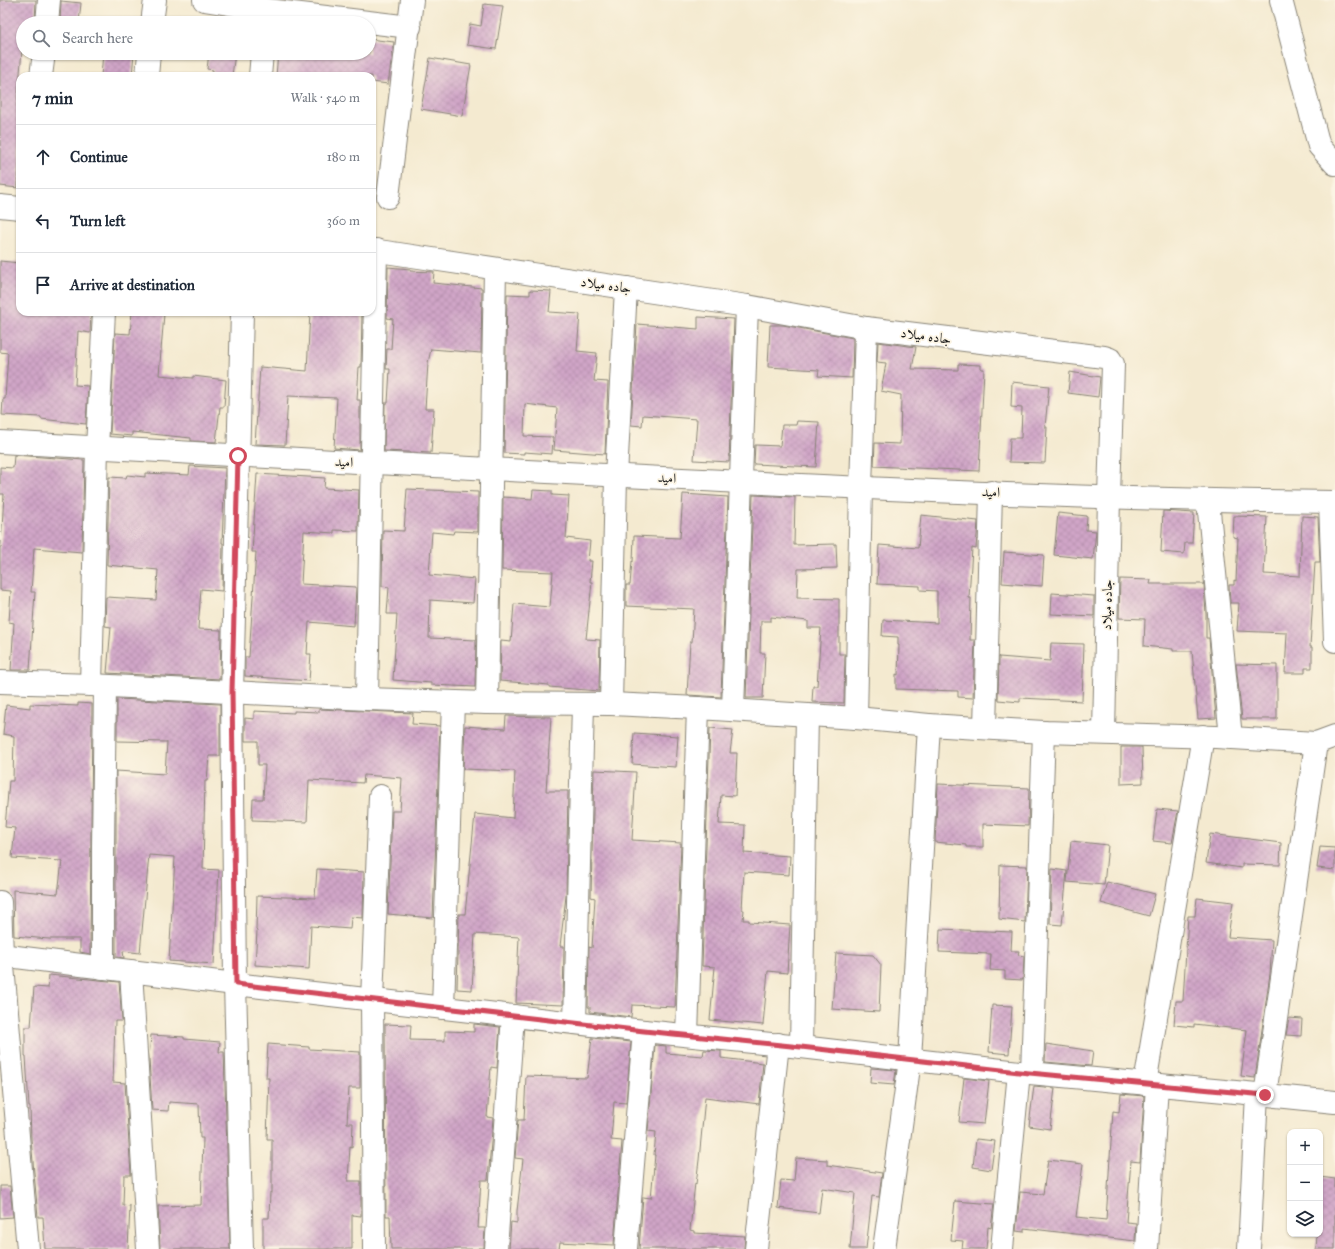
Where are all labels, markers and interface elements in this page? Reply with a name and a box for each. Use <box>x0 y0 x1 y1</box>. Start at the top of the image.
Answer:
search box <box>16 16 376 60</box>
icon: search <box>30 27 52 49</box>
text: Search here <box>62 29 133 47</box>
text: 7 min <box>32 88 73 109</box>
text: Walk · 540 m <box>291 90 360 106</box>
icon: ahead <box>32 146 54 168</box>
text: Continue <box>70 148 128 166</box>
text: 180 m <box>327 149 360 165</box>
icon: left <box>32 210 54 232</box>
text: Turn left <box>70 212 126 230</box>
text: 360 m <box>327 213 360 229</box>
street label: جاده میلاد <box>580 273 632 297</box>
icon: arrive <box>32 274 54 296</box>
text: Arrive at destination <box>70 276 195 294</box>
street label: جاده میلاد <box>900 324 952 348</box>
route start <box>229 447 247 465</box>
street label: امید <box>334 453 354 471</box>
street label: امید <box>657 469 677 487</box>
street label: امید <box>981 483 1001 501</box>
street label: جاده میلاد <box>1098 579 1116 631</box>
route end <box>1256 1086 1274 1104</box>
map controls <box>1287 1129 1323 1237</box>
button: + <box>1287 1129 1323 1165</box>
button: − <box>1287 1165 1323 1201</box>
button: layers <box>1287 1201 1323 1237</box>

